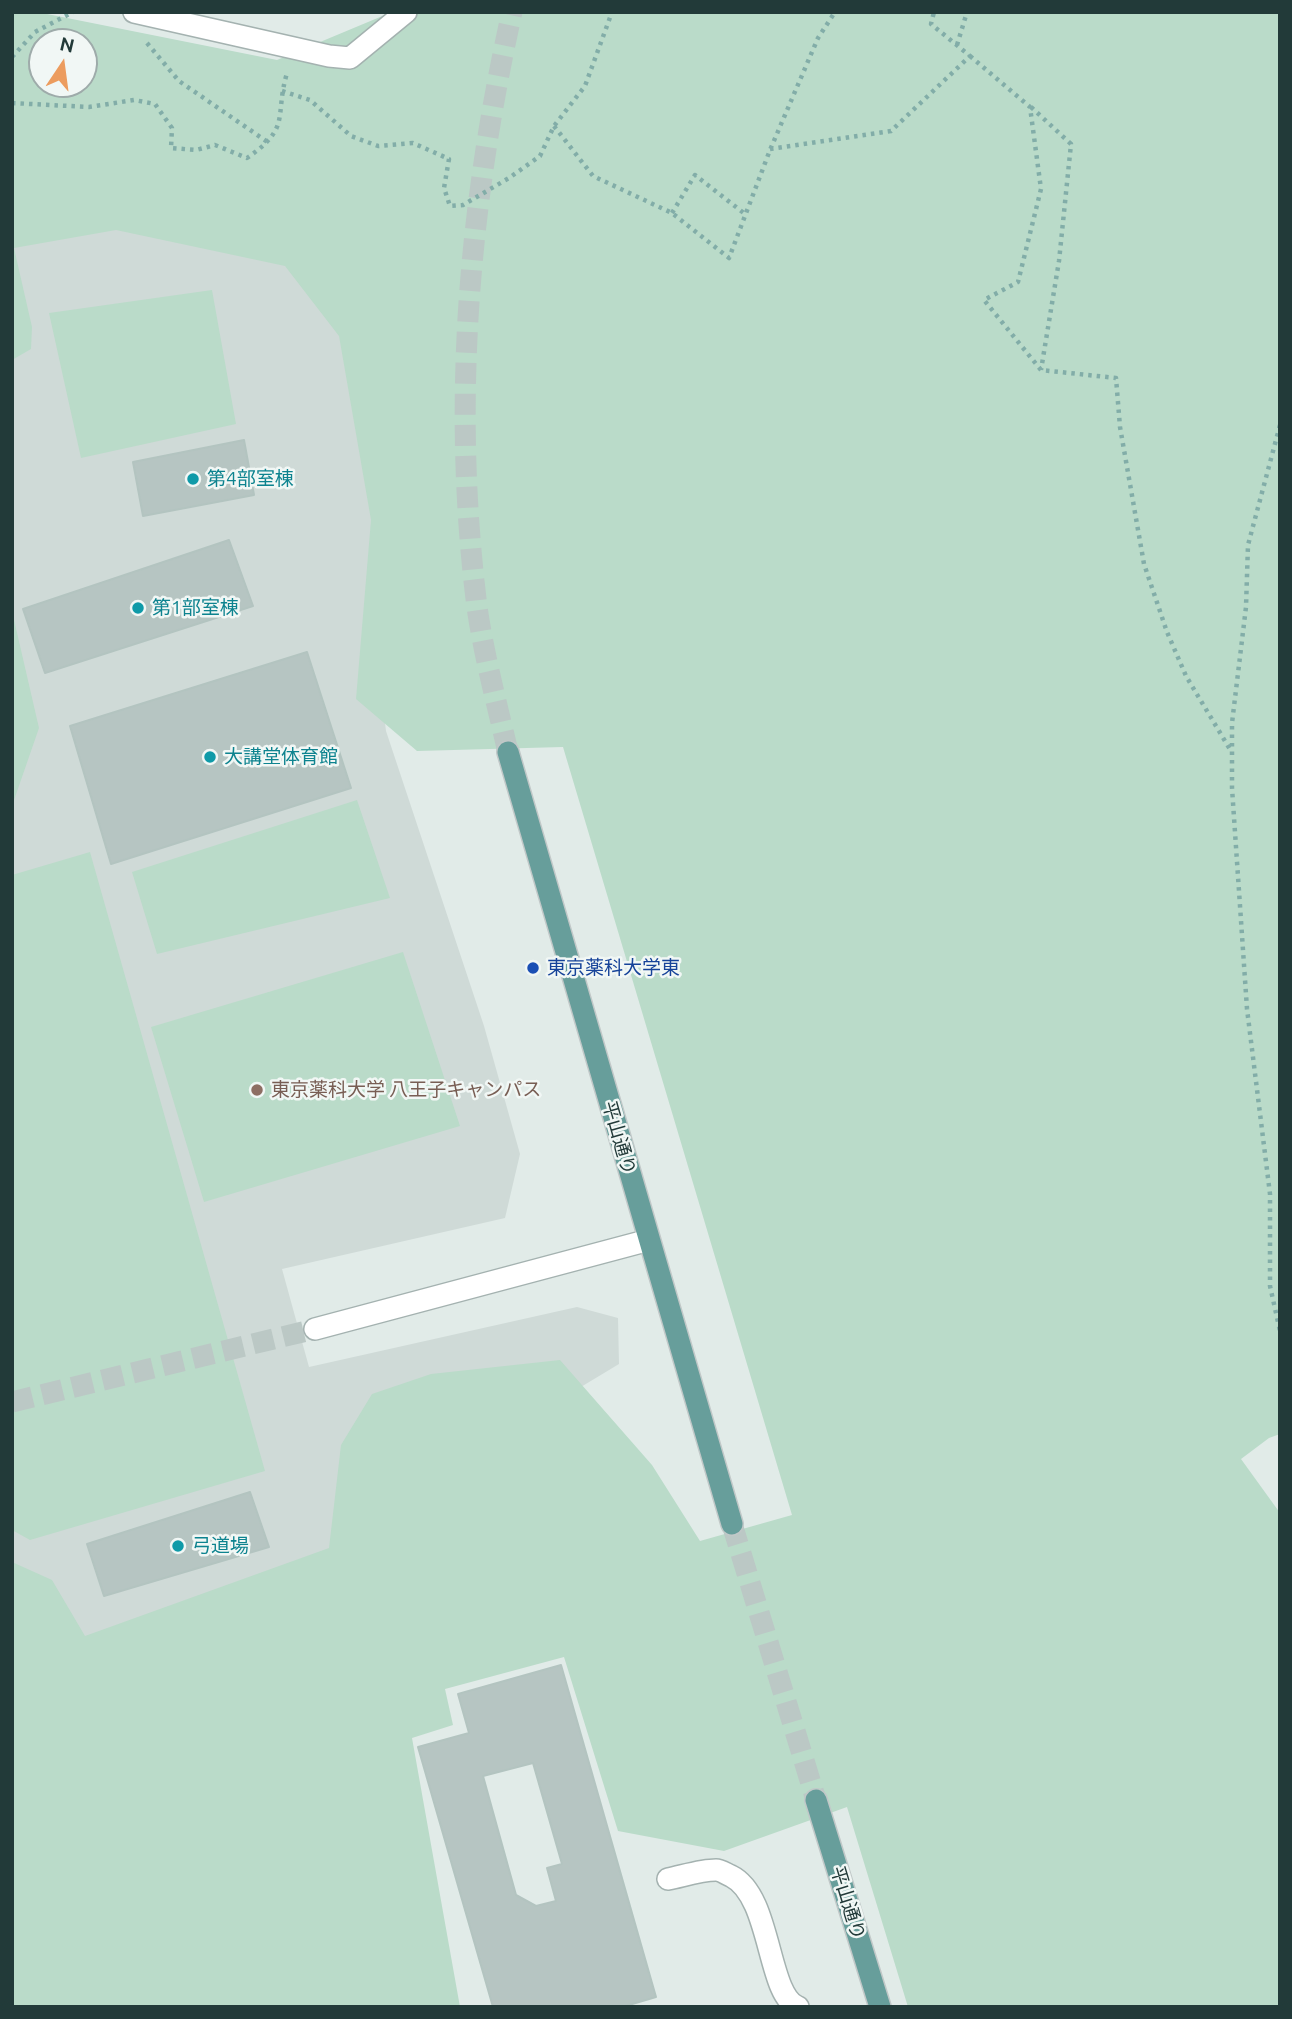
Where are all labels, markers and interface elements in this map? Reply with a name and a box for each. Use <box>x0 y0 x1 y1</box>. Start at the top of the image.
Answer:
north arrow <box>28 28 98 98</box>
text: N <box>58 32 77 57</box>
place label: 第4部室棟 <box>207 468 294 490</box>
marker: 第4部室棟 <box>185 471 201 487</box>
place label: 第1部室棟 <box>152 597 239 619</box>
marker: 第1部室棟 <box>130 600 146 616</box>
place label: 大講堂体育館 <box>224 746 338 768</box>
marker: 大講堂体育館 <box>202 749 218 765</box>
place label: 東京薬科大学東 <box>547 957 680 979</box>
marker: 東京薬科大学東 <box>525 960 541 976</box>
place label: 東京薬科大学 八王子キャンパス <box>271 1079 541 1101</box>
marker: 東京薬科大学 八王子キャンパス <box>249 1082 265 1098</box>
street label: 平山通り <box>598 1098 640 1178</box>
place label: 弓道場 <box>192 1535 249 1557</box>
marker: 弓道場 <box>170 1538 186 1554</box>
street label: 平山通り <box>826 1863 870 1943</box>

